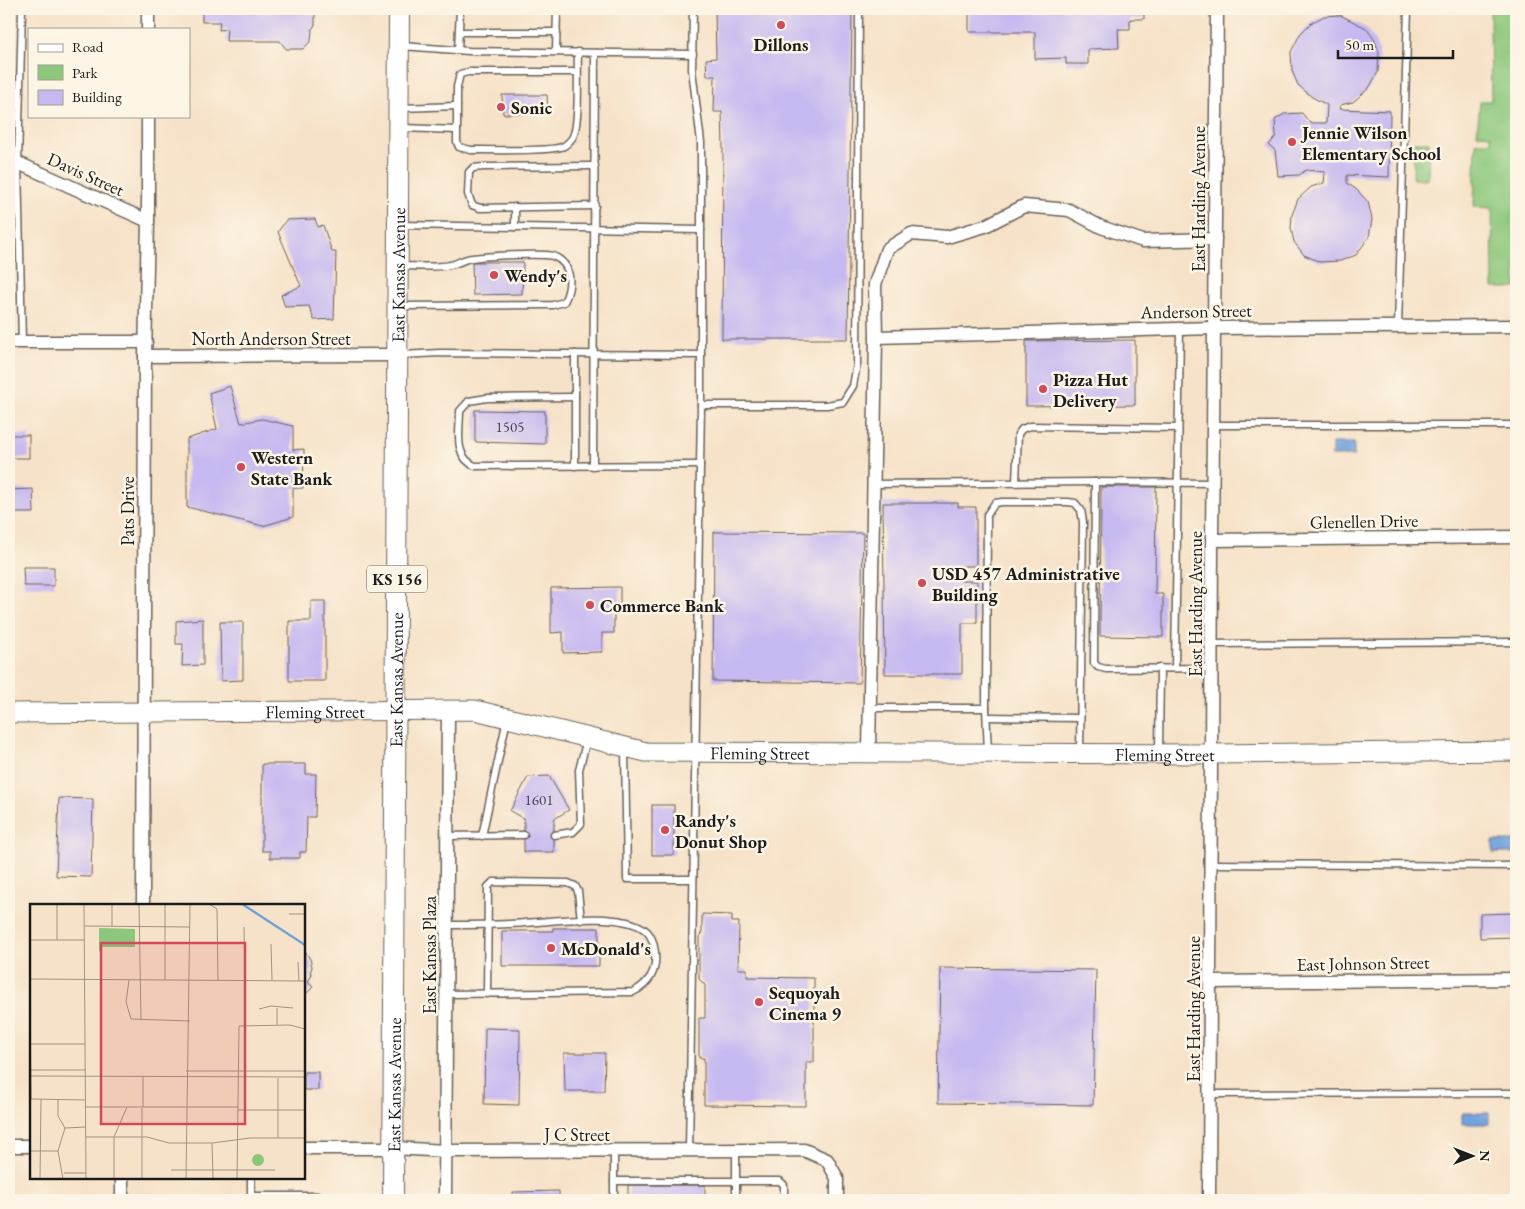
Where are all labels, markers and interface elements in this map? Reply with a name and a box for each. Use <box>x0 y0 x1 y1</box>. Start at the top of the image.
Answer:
marker: Dillons <box>775 19 787 31</box>
legend <box>28 28 190 118</box>
scale bar <box>1338 28 1452 60</box>
place label: Dillons <box>754 33 808 56</box>
text: 50 m <box>1345 35 1374 54</box>
text: Road <box>72 37 104 56</box>
text: Park <box>72 63 99 82</box>
text: Building <box>72 87 122 106</box>
place label: Sonic <box>511 96 553 119</box>
marker: Sonic <box>495 101 507 113</box>
place label: Jennie Wilson Elementary School <box>1300 121 1441 165</box>
street label: East Harding Avenue <box>1187 126 1210 272</box>
marker: Jennie Wilson Elementary School <box>1286 136 1298 148</box>
street label: Davis Street <box>44 147 128 201</box>
street label: East Kansas Avenue <box>386 207 410 343</box>
place label: Wendy's <box>504 264 567 287</box>
marker: Wendy's <box>488 269 500 281</box>
street label: Anderson Street <box>1139 299 1252 323</box>
street label: North Anderson Street <box>191 327 351 350</box>
place label: Pizza Hut Delivery <box>1053 368 1128 412</box>
marker: Pizza Hut Delivery <box>1037 383 1049 395</box>
house number: 1505 <box>496 417 524 436</box>
place label: Western State Bank <box>251 446 333 490</box>
marker: Western State Bank <box>235 461 247 473</box>
street label: Pats Drive <box>116 476 139 546</box>
street label: Glenellen Drive <box>1310 509 1418 533</box>
street label: East Harding Avenue <box>1184 531 1207 677</box>
place label: USD 457 Administrative Building <box>932 562 1120 606</box>
road number: KS 156 <box>367 566 427 592</box>
marker: USD 457 Administrative Building <box>916 577 928 589</box>
place label: Commerce Bank <box>600 594 725 617</box>
marker: Commerce Bank <box>584 599 596 611</box>
street label: East Kansas Avenue <box>384 612 407 748</box>
street label: Fleming Street <box>265 699 365 723</box>
street label: Fleming Street <box>710 741 810 764</box>
street label: Fleming Street <box>1115 742 1215 766</box>
house number: 1601 <box>525 790 553 809</box>
place label: Randy's Donut Shop <box>675 809 767 853</box>
marker: Randy's Donut Shop <box>659 824 671 836</box>
street label: East Kansas Plaza <box>418 895 441 1014</box>
inset map <box>30 904 305 1179</box>
street label: East Harding Avenue <box>1182 936 1205 1082</box>
place label: McDonald's <box>561 937 651 960</box>
marker: McDonald's <box>545 942 557 954</box>
street label: East Johnson Street <box>1296 950 1430 976</box>
place label: Sequoyah Cinema 9 <box>769 981 841 1025</box>
marker: Sequoyah Cinema 9 <box>753 996 765 1008</box>
street label: East Kansas Avenue <box>382 1017 405 1153</box>
street label: J C Street <box>542 1123 610 1146</box>
north arrow <box>1448 1132 1498 1182</box>
text: N <box>1476 1150 1494 1162</box>

